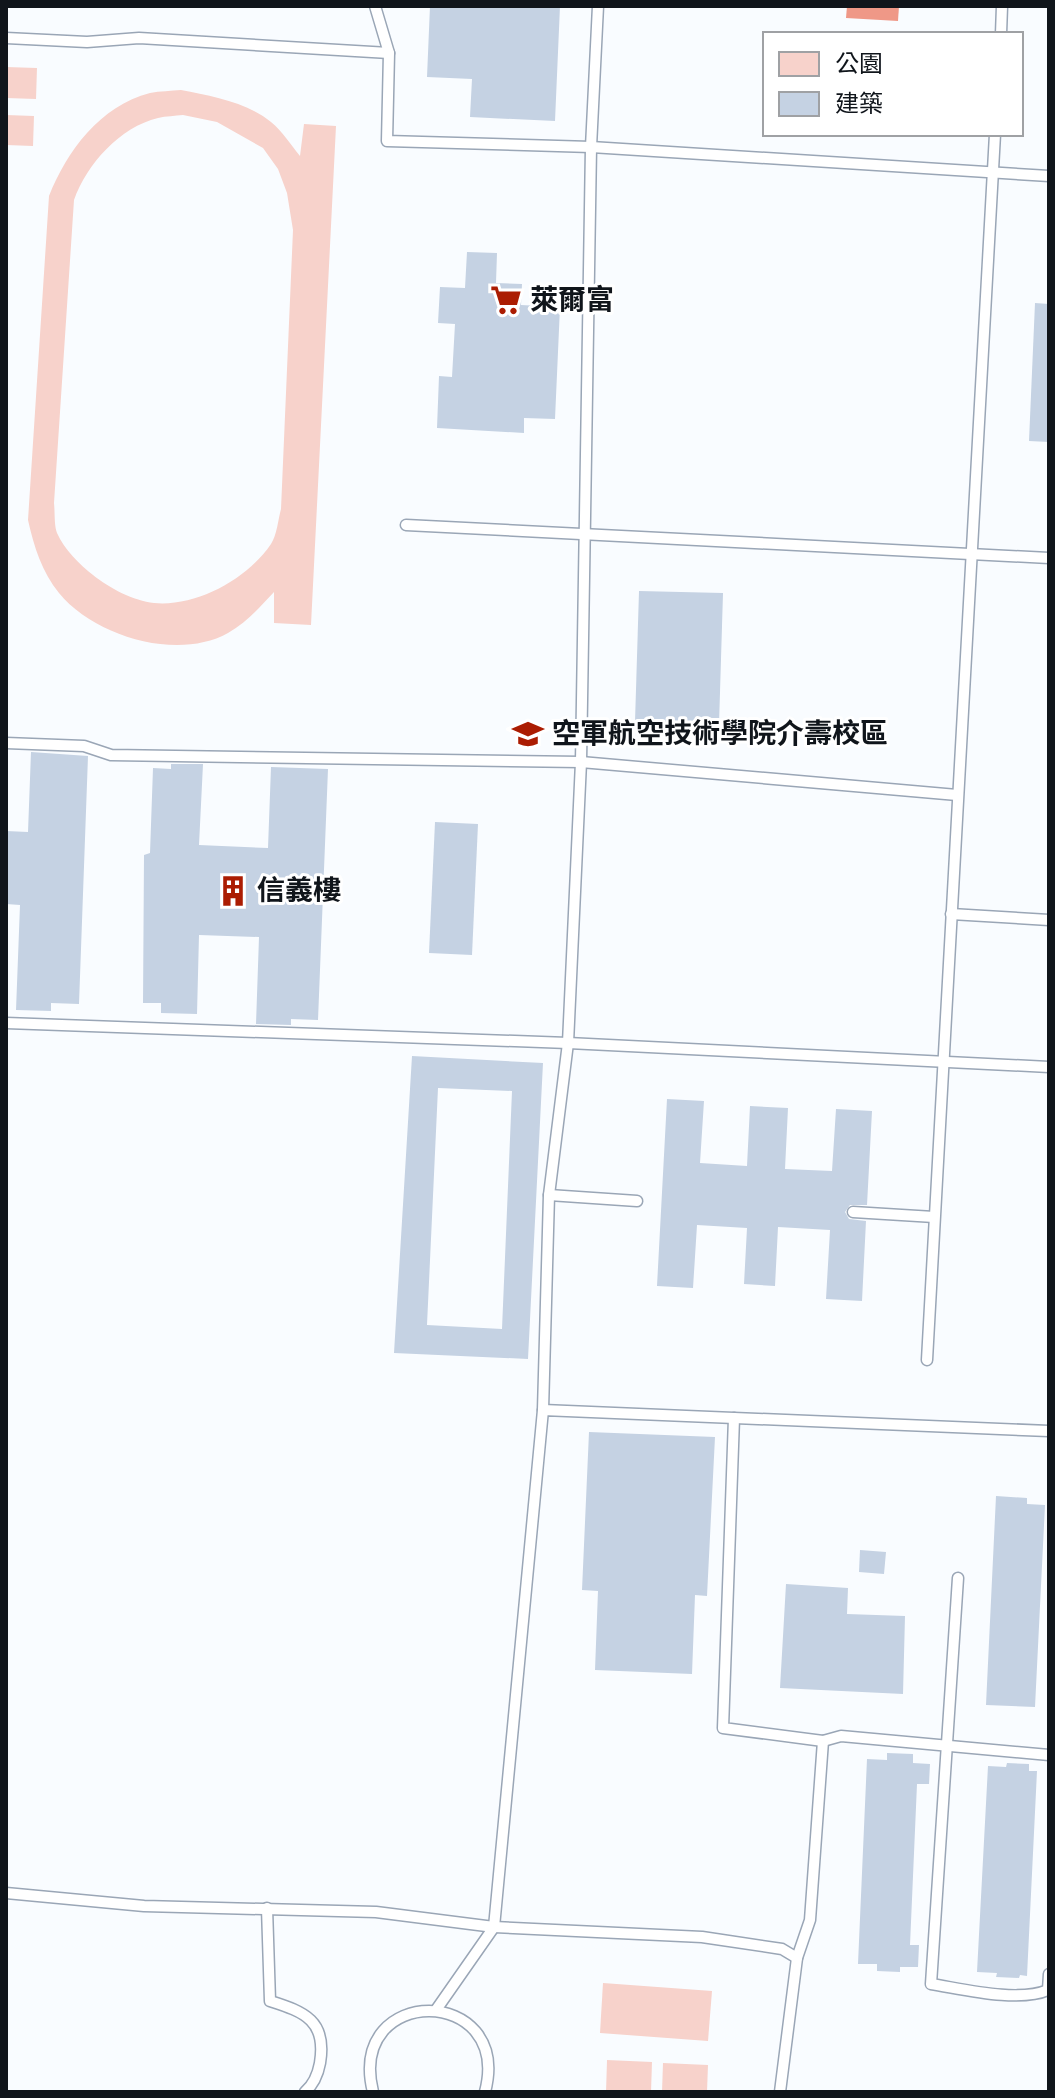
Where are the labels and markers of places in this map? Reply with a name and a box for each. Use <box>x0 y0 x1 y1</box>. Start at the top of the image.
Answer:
supermarket icon: 萊爾富 <box>489 283 523 317</box>
place label: 萊爾富 <box>530 284 614 317</box>
school or university icon: 空軍航空技術學院介壽校區 <box>511 717 545 751</box>
place label: 空軍航空技術學院介壽校區 <box>552 718 888 751</box>
building icon: 信義樓 <box>216 874 250 908</box>
place label: 信義樓 <box>257 875 341 908</box>

